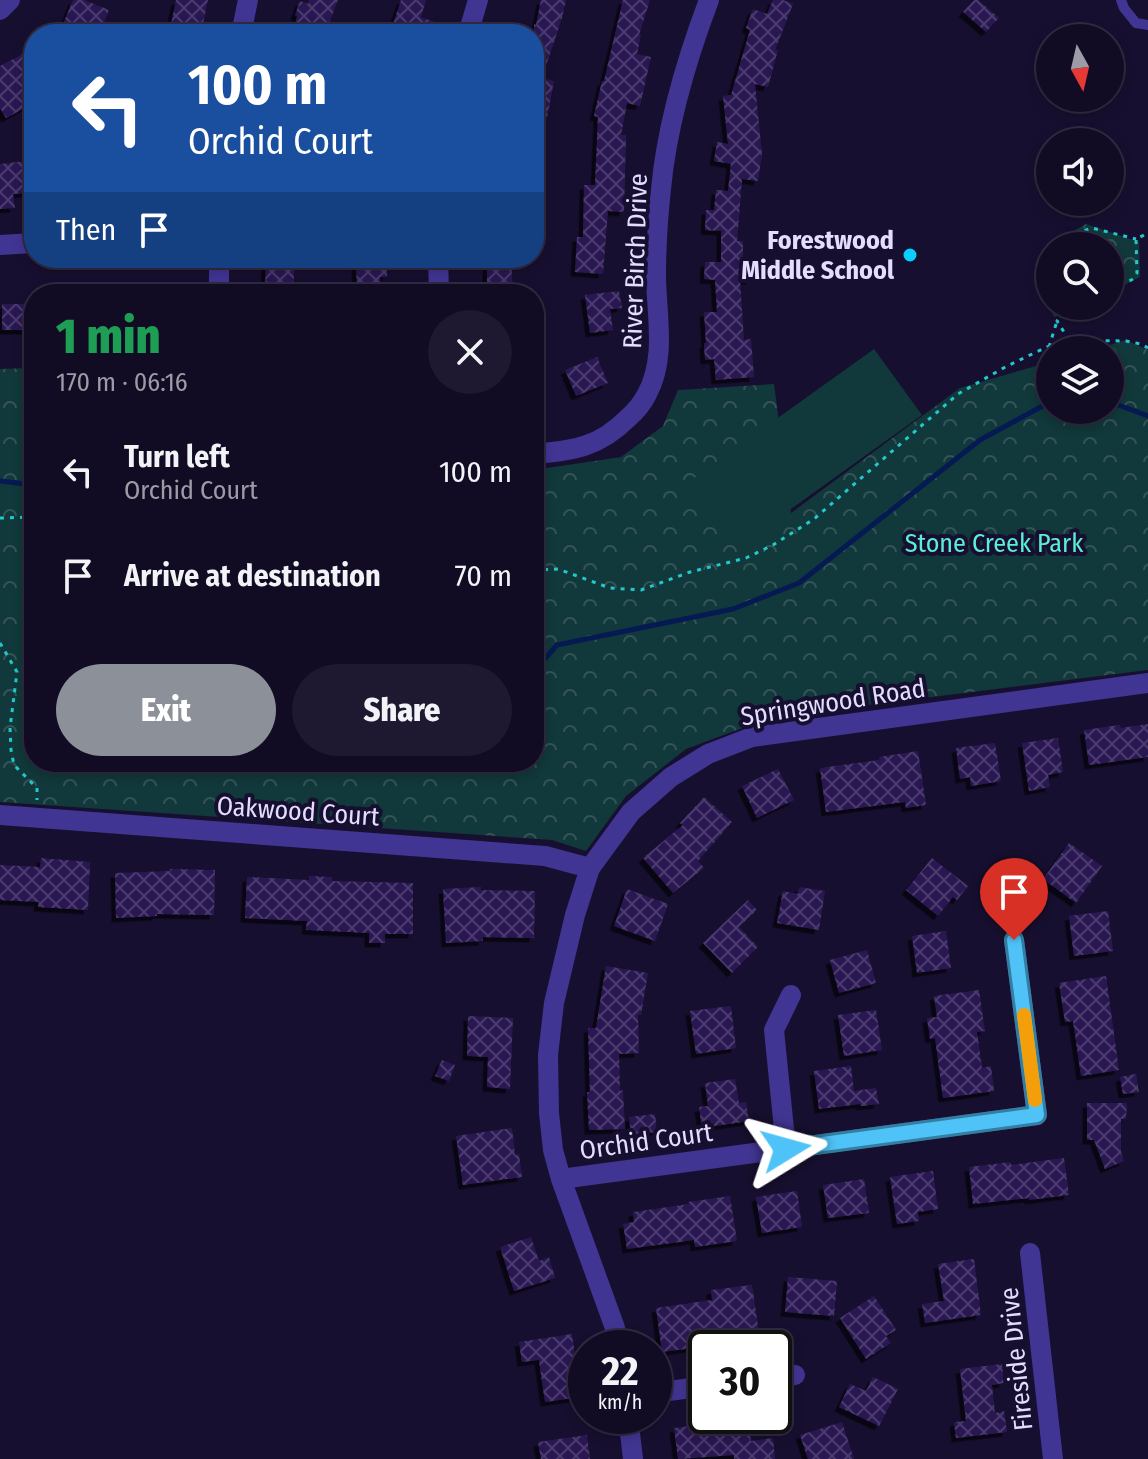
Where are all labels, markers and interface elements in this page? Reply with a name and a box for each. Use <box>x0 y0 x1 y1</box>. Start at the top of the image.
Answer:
north arrow <box>1036 24 1124 112</box>
map controls <box>1036 24 1124 424</box>
text: 100 m <box>188 52 327 119</box>
icon: left <box>56 56 160 160</box>
text: Orchid Court <box>188 120 373 164</box>
button: sound <box>1036 128 1124 216</box>
street label: River Birch Drive <box>617 173 654 349</box>
icon: arrive <box>132 208 176 252</box>
text: Then <box>56 212 116 248</box>
place label: Forestwood Middle School <box>741 225 895 286</box>
button: search <box>1036 232 1124 320</box>
marker: Forestwood Middle School <box>901 246 919 264</box>
text: 1 min <box>56 308 160 366</box>
button: close <box>428 310 512 394</box>
button: layers <box>1036 336 1124 424</box>
text: 170 m · 06:16 <box>56 367 188 398</box>
text: Turn left <box>124 439 230 475</box>
icon: left <box>56 450 100 494</box>
text: 100 m <box>439 454 512 490</box>
text: Orchid Court <box>124 475 258 506</box>
park label: Stone Creek Park <box>905 528 1084 559</box>
icon: arrive <box>56 554 100 598</box>
text: Arrive at destination <box>124 558 381 594</box>
text: 70 m <box>454 558 512 594</box>
button: Exit <box>56 664 276 756</box>
button: Share <box>292 664 512 756</box>
street label: Springwood Road <box>738 673 928 732</box>
street label: Oakwood Court <box>216 790 381 833</box>
pin <box>980 858 1048 940</box>
icon: arrive <box>992 870 1036 914</box>
position arrow <box>744 1107 828 1191</box>
street label: Orchid Court <box>578 1117 715 1166</box>
street label: Fireside Drive <box>994 1286 1039 1432</box>
speed limit sign: 30 <box>688 1330 792 1434</box>
text: 22 <box>601 1348 639 1396</box>
text: km/h <box>598 1390 642 1414</box>

